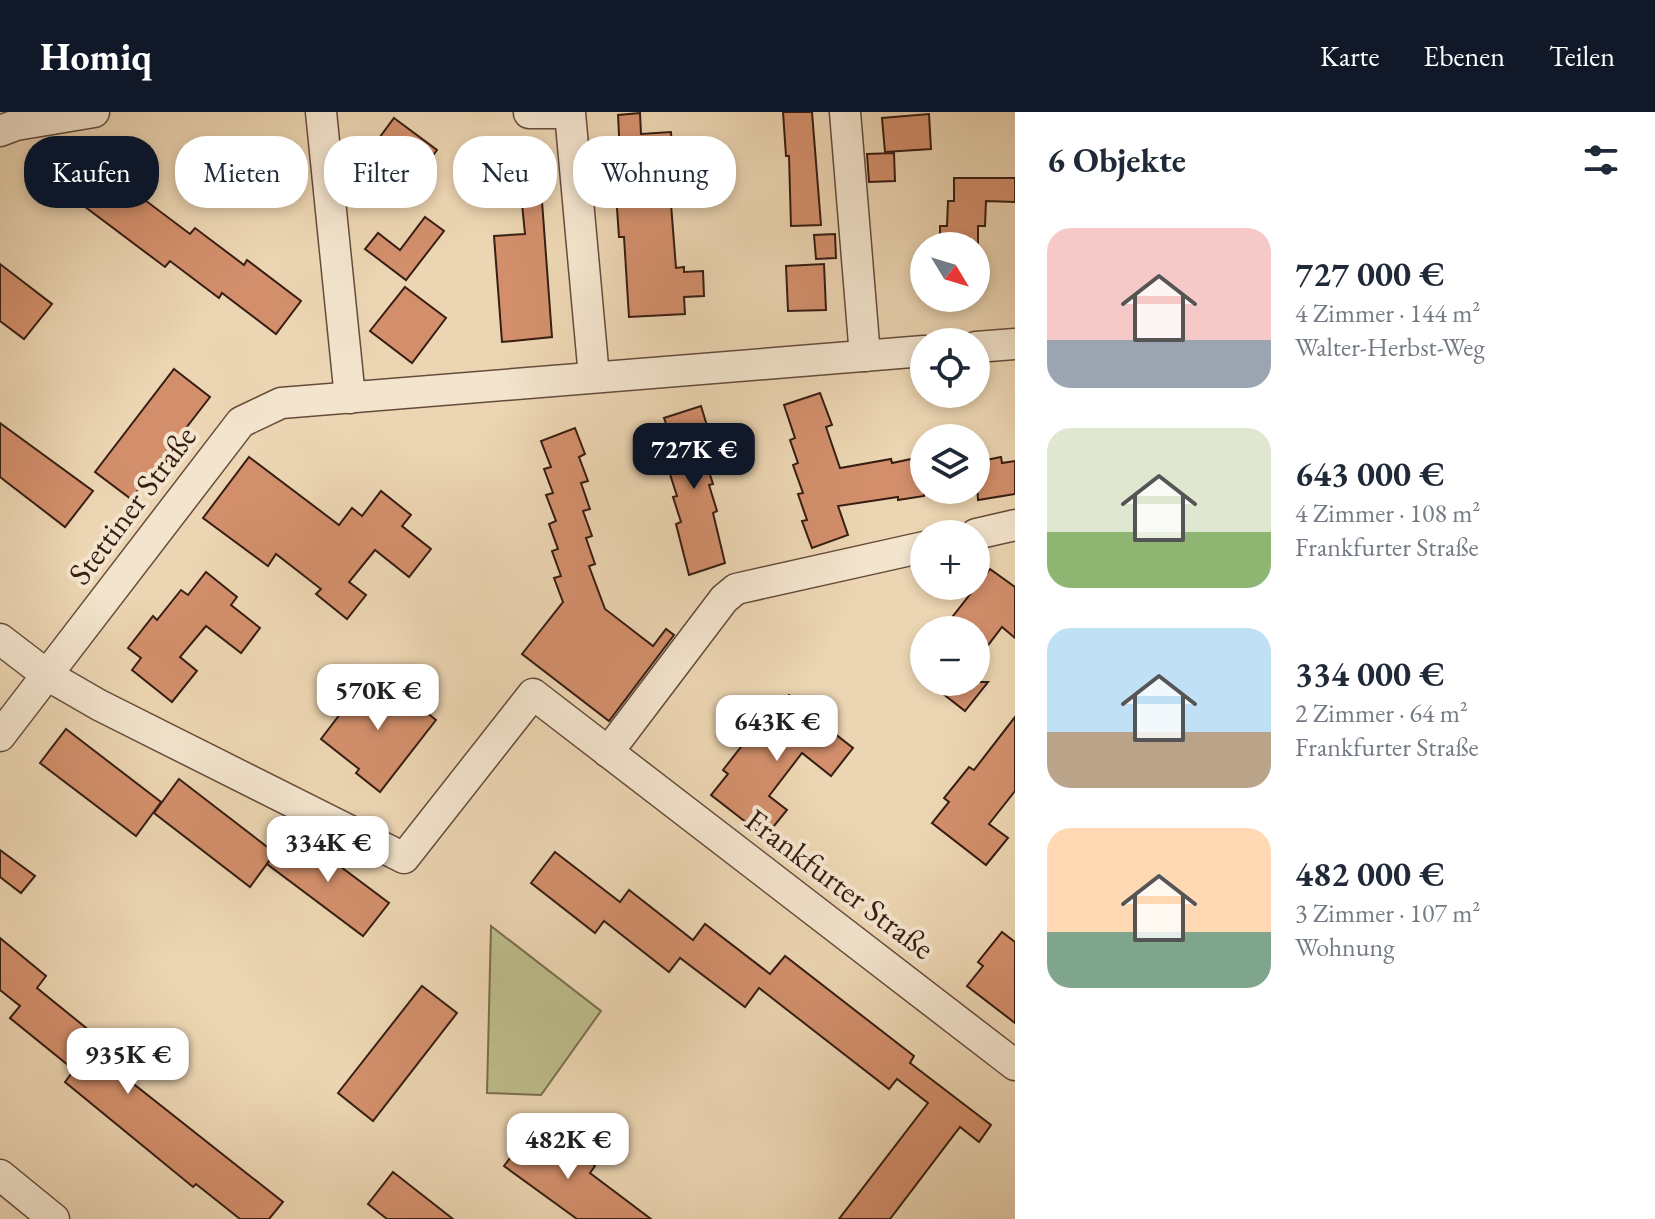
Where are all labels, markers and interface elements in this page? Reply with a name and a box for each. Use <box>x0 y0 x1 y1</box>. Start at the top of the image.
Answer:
text: Homiq <box>40 32 152 81</box>
text: Karte <box>1320 38 1379 74</box>
text: Ebenen <box>1423 38 1505 74</box>
text: Teilen <box>1549 38 1615 74</box>
chip: Kaufen <box>24 136 159 208</box>
chip: Mieten <box>175 136 308 208</box>
chip: Filter <box>324 136 437 208</box>
chip: Neu <box>453 136 557 208</box>
chip: Wohnung <box>573 136 736 208</box>
text: 6 Objekte <box>1047 138 1186 182</box>
icon: filters <box>1579 138 1623 182</box>
north arrow <box>910 232 990 312</box>
map controls <box>910 232 990 696</box>
text: 727 000 € <box>1295 252 1444 296</box>
icon: home <box>1111 260 1207 356</box>
text: 4 Zimmer · 144 m² <box>1295 296 1480 330</box>
button: locate <box>910 328 990 408</box>
text: Walter-Herbst-Weg <box>1295 330 1485 364</box>
street label: Stettiner Straße <box>58 417 206 593</box>
pin: 727K € <box>629 423 759 491</box>
button: layers <box>910 424 990 504</box>
text: 727K € <box>651 432 737 466</box>
text: 643 000 € <box>1295 452 1444 496</box>
icon: home <box>1111 460 1207 556</box>
text: 4 Zimmer · 108 m² <box>1295 496 1480 530</box>
button: + <box>910 520 990 600</box>
text: Frankfurter Straße <box>1295 530 1479 564</box>
button: − <box>910 616 990 696</box>
text: 334 000 € <box>1295 652 1444 696</box>
icon: home <box>1111 660 1207 756</box>
pin: 570K € <box>313 664 443 732</box>
text: 570K € <box>335 673 421 707</box>
pin: 643K € <box>712 695 842 763</box>
text: 2 Zimmer · 64 m² <box>1295 696 1468 730</box>
text: 643K € <box>734 704 820 738</box>
text: Frankfurter Straße <box>1295 730 1479 764</box>
street label: Frankfurter Straße <box>737 799 943 969</box>
pin: 334K € <box>263 816 393 884</box>
text: 334K € <box>285 825 371 859</box>
text: 482 000 € <box>1295 852 1444 896</box>
icon: home <box>1111 860 1207 956</box>
text: 3 Zimmer · 107 m² <box>1295 896 1480 930</box>
text: Wohnung <box>1295 930 1395 964</box>
pin: 935K € <box>63 1028 193 1096</box>
text: 935K € <box>85 1037 171 1071</box>
pin: 482K € <box>503 1113 633 1181</box>
text: 482K € <box>525 1122 611 1156</box>

